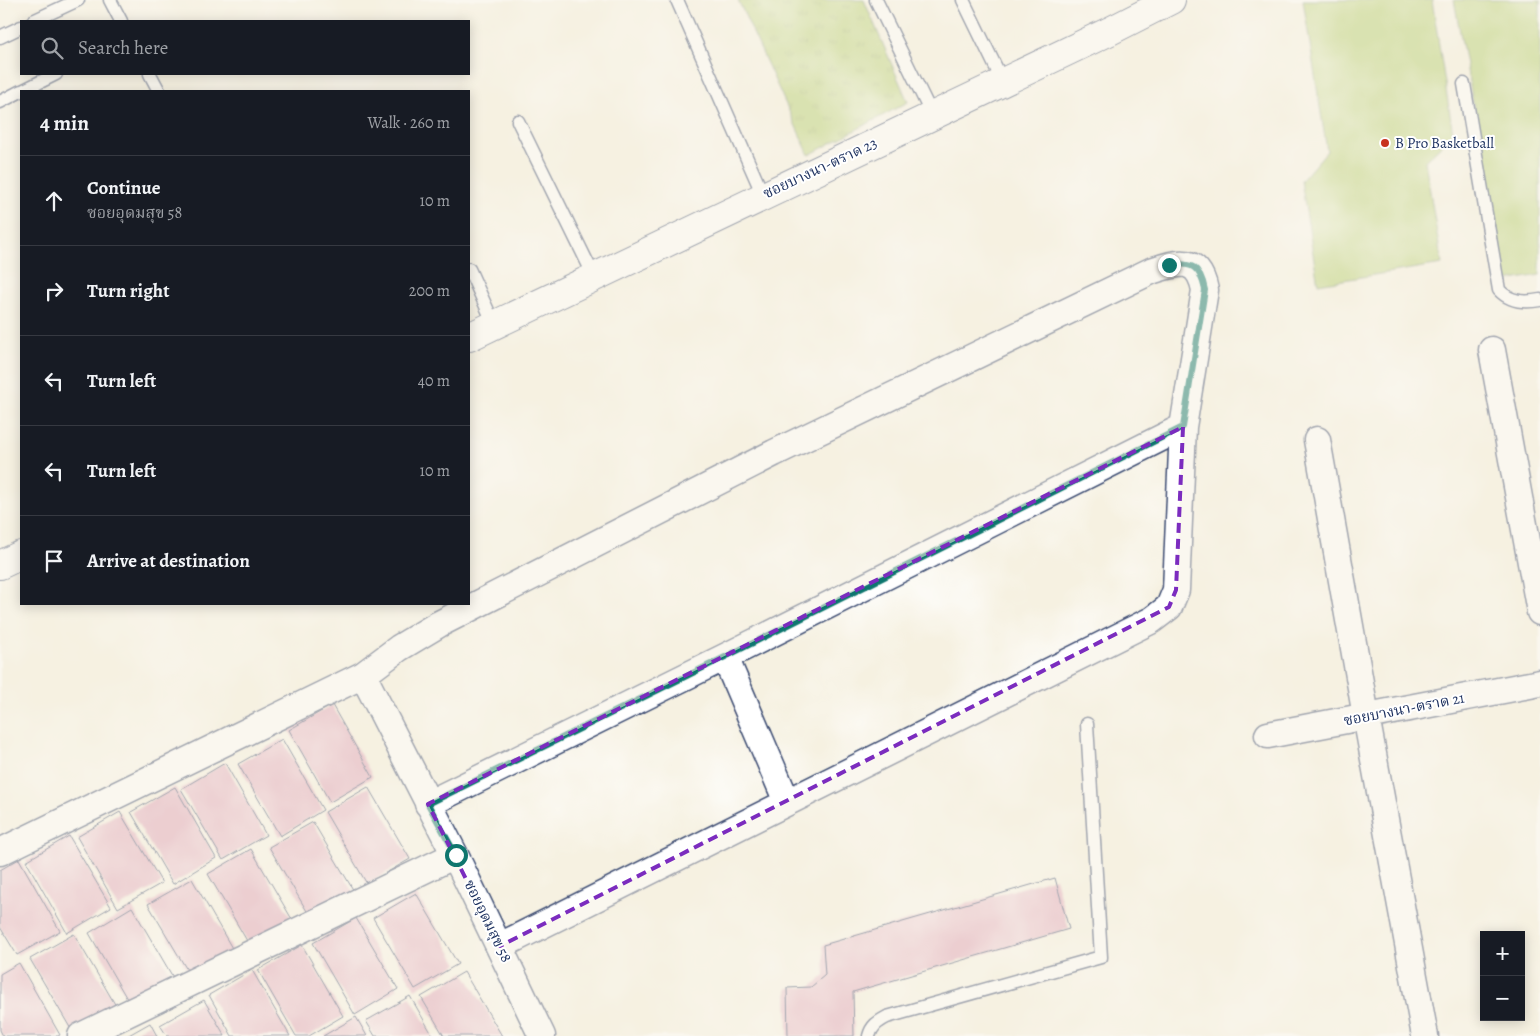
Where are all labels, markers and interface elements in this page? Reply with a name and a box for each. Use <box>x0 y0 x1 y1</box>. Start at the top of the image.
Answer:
search box <box>20 20 470 75</box>
icon: search <box>38 34 66 62</box>
text: Search here <box>78 35 168 61</box>
text: 4 min <box>40 109 89 137</box>
text: Walk · 260 m <box>368 112 450 134</box>
street label: ซอยบางนา-ตราด 23 <box>760 133 880 203</box>
place label: B Pro Basketball <box>1395 133 1494 153</box>
marker: B Pro Basketball <box>1379 137 1391 149</box>
text: Continue <box>87 175 161 201</box>
icon: ahead <box>40 187 68 215</box>
text: 10 m <box>420 190 450 212</box>
text: ซอยอุดมสุข 58 <box>87 202 182 224</box>
route end <box>1158 254 1181 277</box>
icon: right <box>40 277 68 305</box>
text: Turn right <box>87 278 169 304</box>
text: 200 m <box>409 280 450 302</box>
icon: left <box>40 367 68 395</box>
text: Turn left <box>87 368 156 394</box>
text: 40 m <box>418 370 450 392</box>
icon: left <box>40 457 68 485</box>
text: Turn left <box>87 458 156 484</box>
text: 10 m <box>420 460 450 482</box>
icon: arrive <box>40 547 68 575</box>
text: Arrive at destination <box>87 548 250 574</box>
street label: ซอยบางนา-ตราด 21 <box>1342 687 1466 731</box>
route start <box>445 844 468 867</box>
street label: ซอยอุดมสุข 58 <box>459 876 517 966</box>
map controls <box>1480 931 1525 1021</box>
button: + <box>1480 931 1525 976</box>
button: − <box>1480 976 1525 1021</box>

